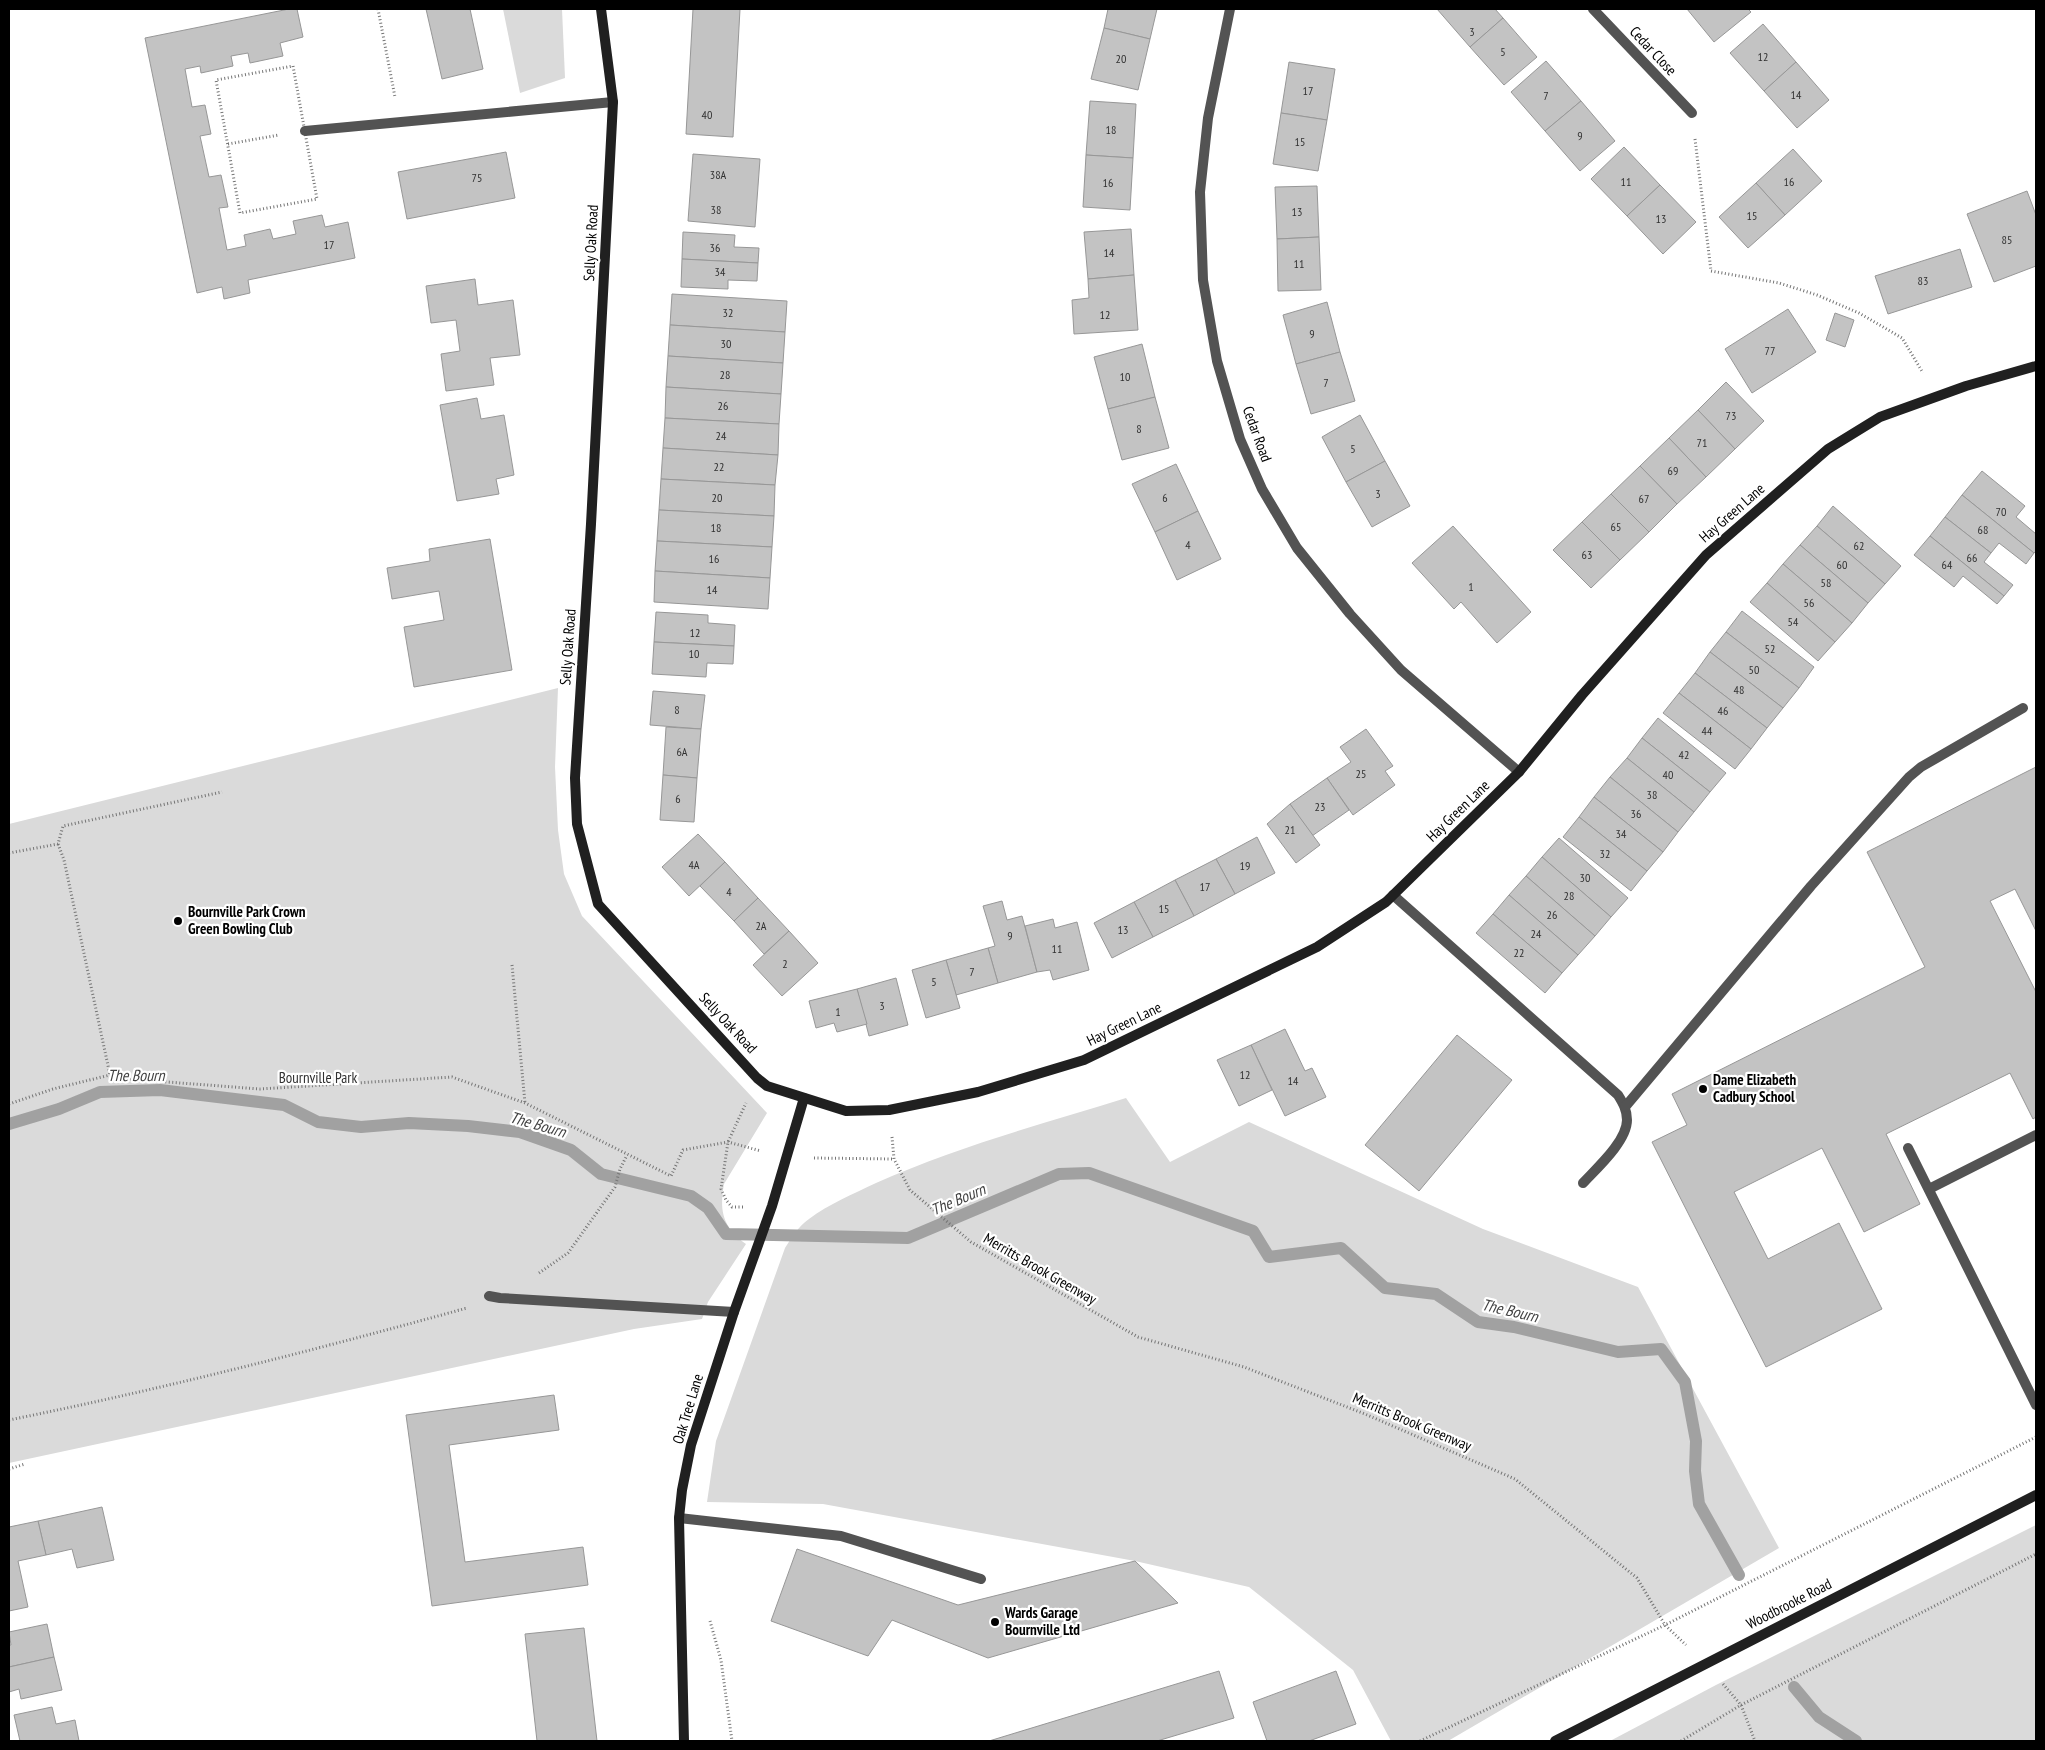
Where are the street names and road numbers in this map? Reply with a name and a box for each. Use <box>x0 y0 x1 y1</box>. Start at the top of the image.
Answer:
street label: Cedar Close <box>1626 22 1681 79</box>
street label: Selly Oak Road <box>579 204 602 282</box>
street label: Cedar Road <box>1239 403 1276 464</box>
street label: Hay Green Lane <box>1695 479 1768 546</box>
street label: Selly Oak Road <box>555 608 580 686</box>
street label: Hay Green Lane <box>1422 776 1493 846</box>
street label: Selly Oak Road <box>695 988 761 1057</box>
street label: Hay Green Lane <box>1083 997 1164 1050</box>
street label: Merritts Brook Greenway <box>980 1229 1100 1309</box>
street label: Oak Tree Lane <box>668 1372 707 1446</box>
street label: Merritts Brook Greenway <box>1350 1388 1475 1455</box>
street label: Woodbrooke Road <box>1743 1574 1835 1633</box>

